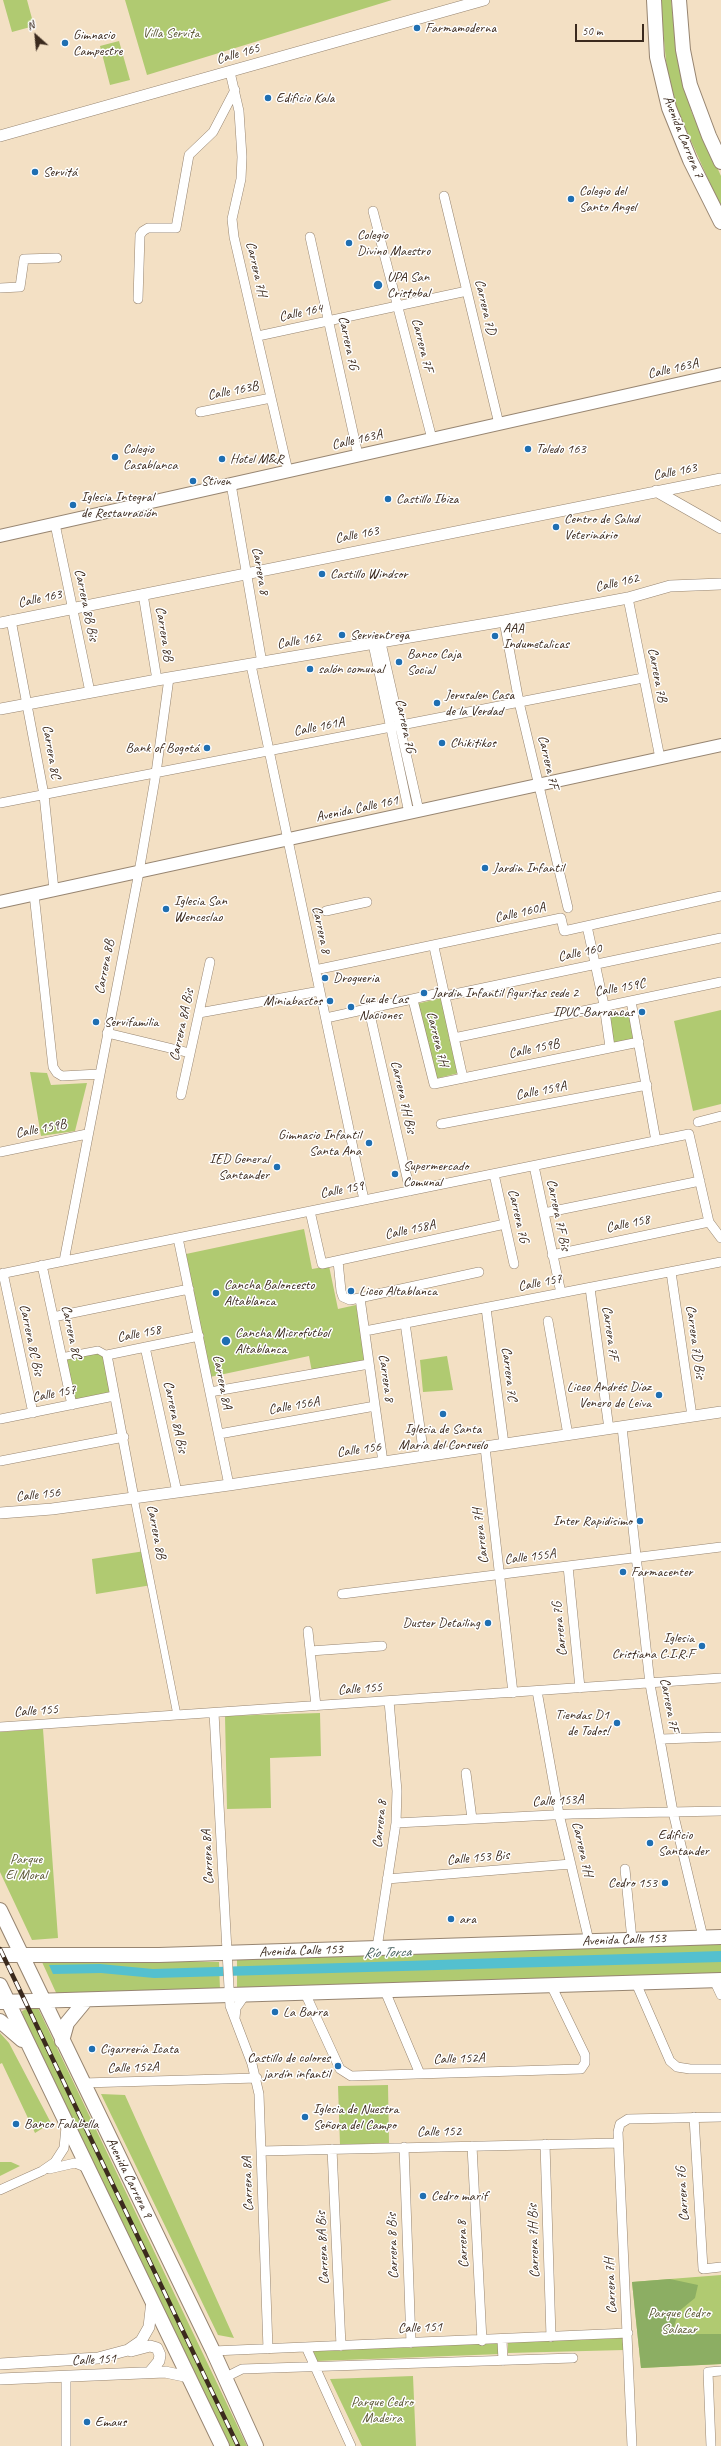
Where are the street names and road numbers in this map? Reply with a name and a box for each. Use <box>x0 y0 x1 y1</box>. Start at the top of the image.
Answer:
street label: Calle 165 <box>214 40 262 68</box>
street label: Avenida Carrera 7 <box>659 93 707 181</box>
street label: Carrera 7H <box>242 240 270 298</box>
street label: Carrera 7D <box>471 278 499 336</box>
street label: Calle 164 <box>278 300 324 326</box>
street label: Carrera 7G <box>334 315 362 371</box>
street label: Carrera 7F <box>407 317 437 373</box>
street label: Calle 163A <box>646 355 700 383</box>
street label: Calle 163B <box>206 378 260 404</box>
street label: Calle 163A <box>330 426 384 454</box>
street label: Calle 163 <box>652 460 698 484</box>
street label: Calle 163 <box>334 523 380 547</box>
street label: Carrera 8 <box>248 546 272 596</box>
street label: Carrera 8B Bis <box>70 567 102 643</box>
street label: Calle 162 <box>594 570 640 596</box>
street label: Calle 163 <box>17 586 63 612</box>
street label: Carrera 8B <box>151 605 177 663</box>
street label: Calle 162 <box>276 629 322 653</box>
street label: Carrera 7B <box>643 646 671 704</box>
street label: Carrera 7G <box>391 698 419 754</box>
street label: Calle 161A <box>292 714 346 740</box>
street label: Carrera 8C <box>38 724 64 780</box>
street label: Carrera 7F <box>534 734 562 790</box>
street label: Avenida Calle 161 <box>314 792 400 826</box>
street label: Calle 160A <box>493 899 547 927</box>
street label: Carrera 8 <box>308 905 334 955</box>
street label: Carrera 8B <box>91 938 119 996</box>
street label: Calle 160 <box>557 940 603 966</box>
street label: Calle 159C <box>593 975 647 1001</box>
street label: Carrera 8A Bis <box>166 988 198 1062</box>
street label: Carrera 7H <box>422 1010 452 1068</box>
street label: Calle 159B <box>507 1035 561 1063</box>
street label: Carrera 7H Bis <box>387 1059 419 1135</box>
street label: Calle 159A <box>514 1078 568 1104</box>
street label: Calle 159B <box>14 1116 68 1142</box>
street label: Calle 159 <box>319 1178 365 1202</box>
street label: Carrera 7F Bis <box>542 1178 574 1252</box>
street label: Carrera 7G <box>504 1187 532 1245</box>
street label: Calle 158 <box>605 1211 651 1237</box>
street label: Calle 158A <box>383 1216 437 1244</box>
street label: Calle 157 <box>517 1271 563 1295</box>
street label: Carrera 8C Bis <box>15 1303 47 1377</box>
street label: Carrera 8C <box>57 1304 85 1360</box>
street label: Carrera 7D Bis <box>682 1304 708 1380</box>
street label: Carrera 7F <box>598 1305 622 1361</box>
street label: Calle 158 <box>116 1322 162 1346</box>
street label: Carrera 7C <box>497 1346 521 1402</box>
street label: Carrera 8A <box>209 1353 235 1411</box>
street label: Carrera 8 <box>374 1353 398 1403</box>
street label: Carrera 8A Bis <box>159 1380 191 1454</box>
street label: Calle 157 <box>31 1382 77 1406</box>
street label: Calle 156A <box>267 1393 321 1419</box>
street label: Calle 156 <box>336 1439 382 1461</box>
street label: Calle 156 <box>15 1484 61 1506</box>
street label: Carrera 8B <box>142 1503 170 1561</box>
street label: Carrera 7H <box>469 1507 493 1565</box>
street label: Calle 155A <box>504 1546 556 1568</box>
street label: Carrera 7G <box>549 1601 571 1657</box>
street label: Carrera 7F <box>656 1677 682 1733</box>
street label: Calle 155 <box>337 1679 383 1699</box>
street label: Calle 155 <box>13 1701 59 1721</box>
street label: Calle 153A <box>532 1791 584 1811</box>
street label: Carrera 8 <box>369 1799 391 1849</box>
street label: Carrera 7H <box>568 1820 596 1878</box>
street label: Carrera 8A <box>198 1829 218 1885</box>
street label: Calle 153 Bis <box>446 1847 510 1869</box>
street label: Avenida Calle 153 <box>582 1930 666 1950</box>
street label: Avenida Calle 153 <box>259 1941 343 1961</box>
street label: Calle 152A <box>433 2050 485 2068</box>
street label: Calle 152A <box>107 2059 159 2077</box>
street label: Calle 152 <box>417 2123 461 2141</box>
street label: Avenida Carrera 9 <box>102 2135 156 2221</box>
street label: Carrera 8A <box>239 2156 257 2212</box>
street label: Carrera 7G <box>673 2166 693 2222</box>
street label: Carrera 7H Bis <box>524 2204 544 2278</box>
street label: Carrera 8A Bis <box>313 2211 333 2285</box>
street label: Carrera 8 Bis <box>383 2213 403 2279</box>
street label: Carrera 8 <box>453 2220 473 2268</box>
street label: Carrera 7H <box>601 2258 621 2314</box>
street label: Calle 151 <box>398 2319 442 2337</box>
street label: Calle 151 <box>71 2350 117 2370</box>

